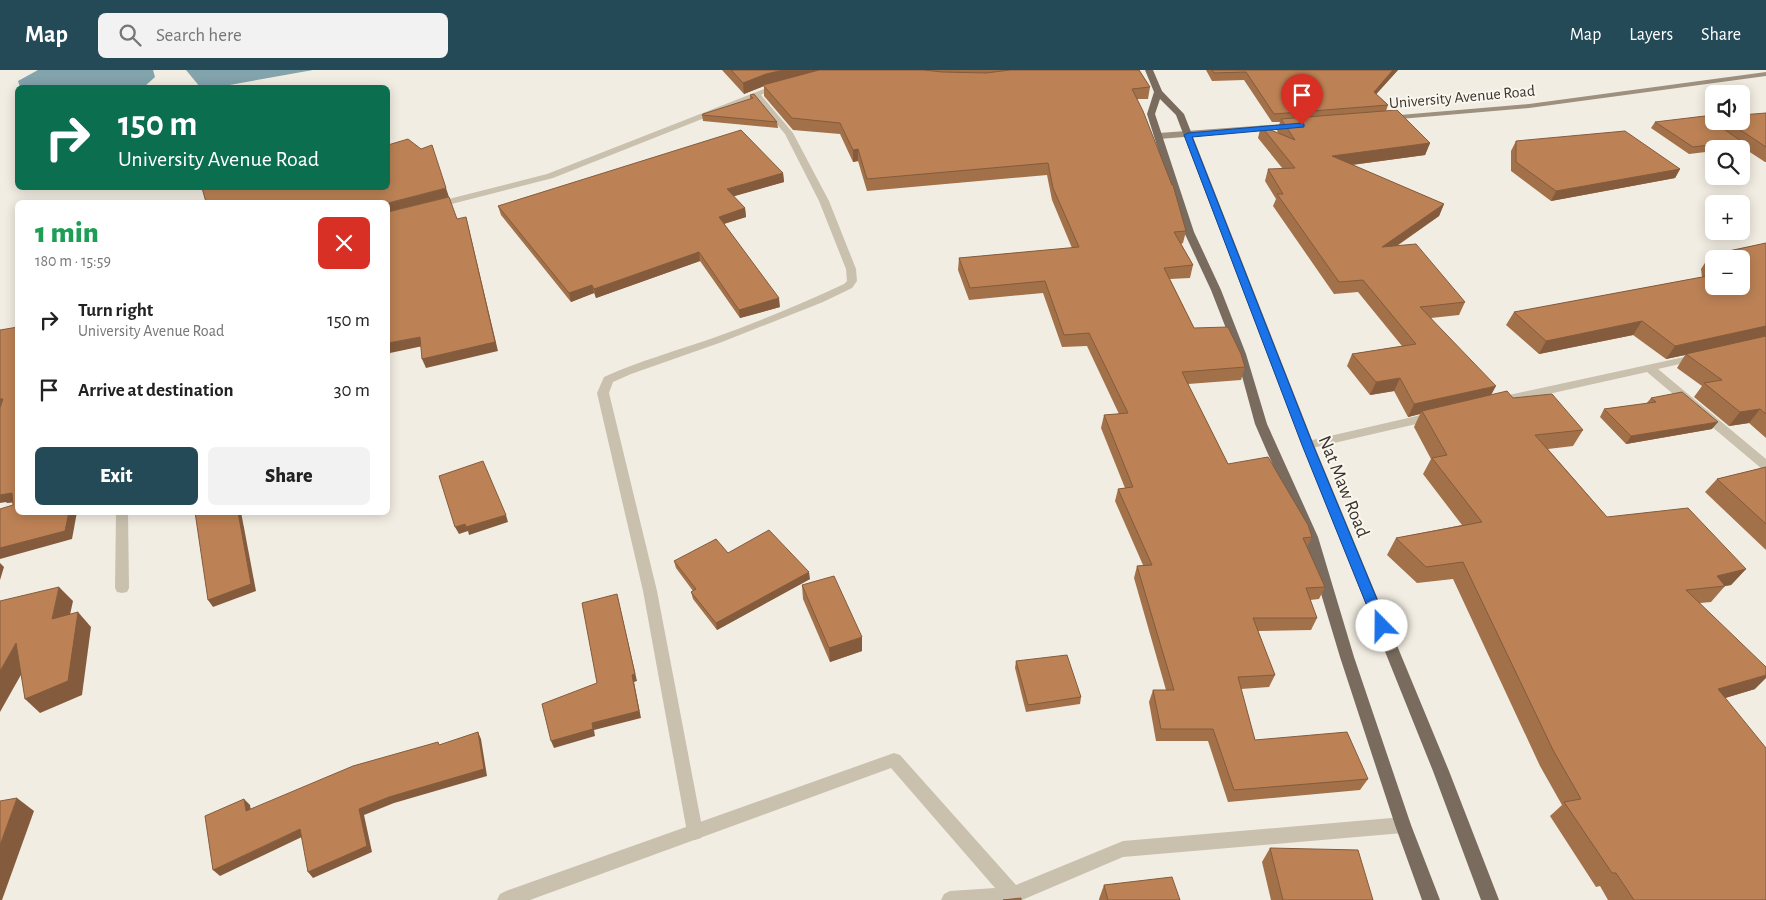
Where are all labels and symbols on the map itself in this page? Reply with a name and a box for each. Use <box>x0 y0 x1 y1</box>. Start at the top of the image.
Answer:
pin <box>1281 74 1323 125</box>
street label: University Avenue Road <box>1388 83 1536 112</box>
street label: Nat Maw Road <box>1315 433 1373 540</box>
position arrow <box>1355 599 1407 651</box>

